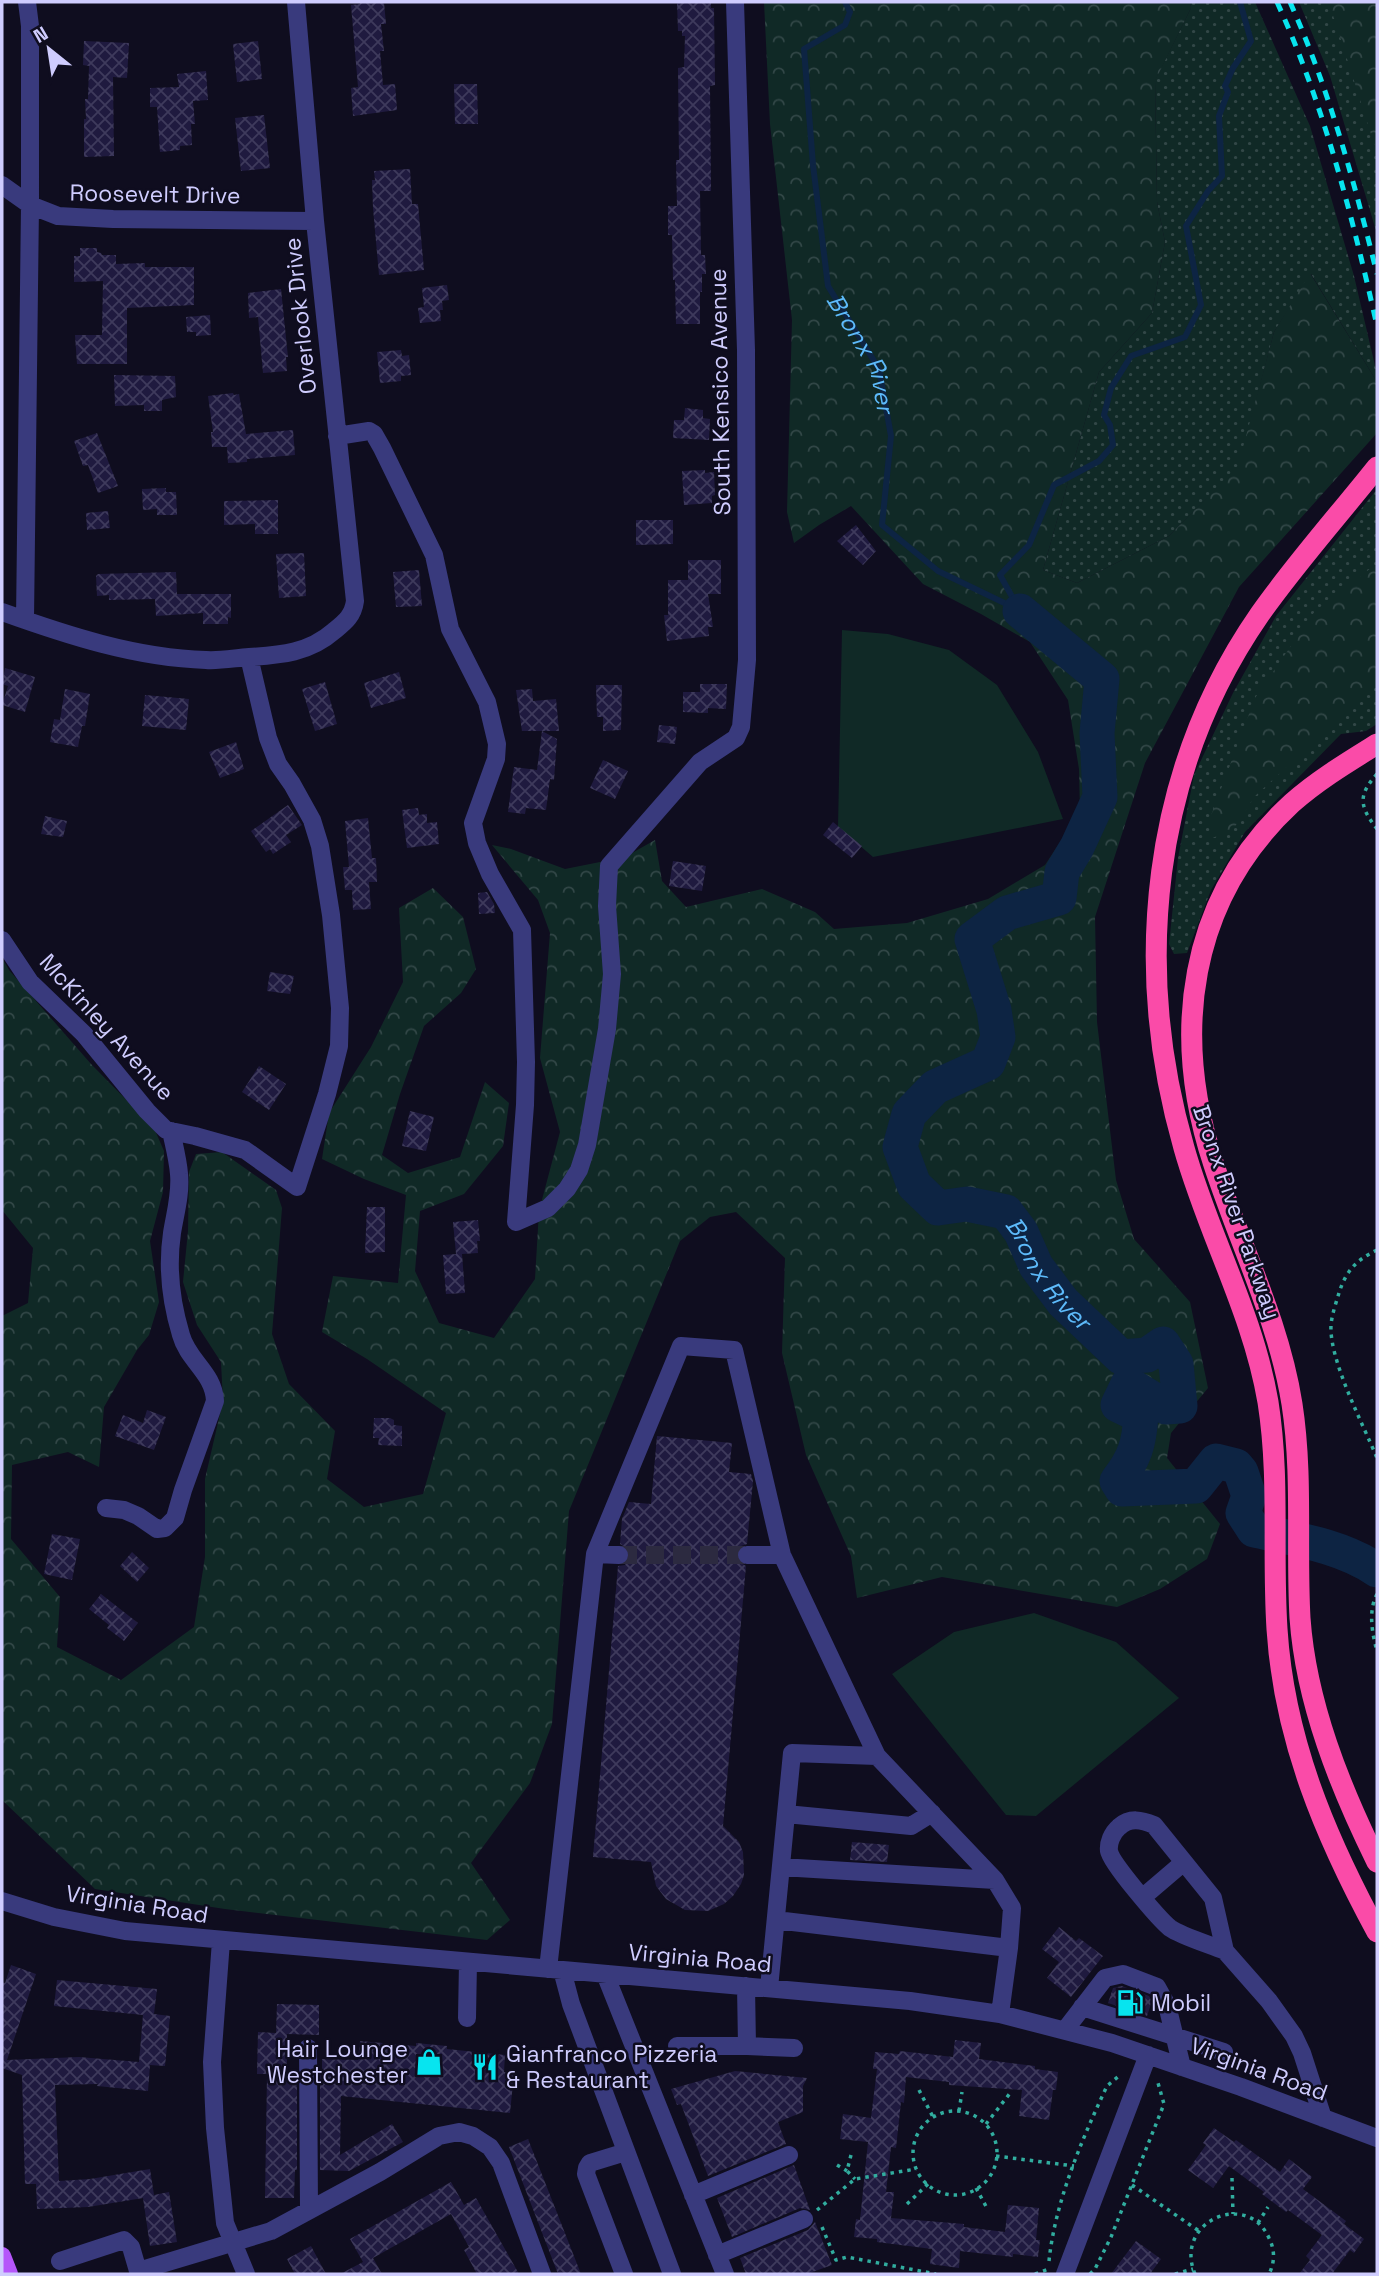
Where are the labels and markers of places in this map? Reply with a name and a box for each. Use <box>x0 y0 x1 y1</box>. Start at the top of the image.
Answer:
fuel station icon: Mobil <box>1115 1988 1145 2018</box>
place label: Mobil <box>1151 1988 1211 2018</box>
place label: Hair Lounge Westchester <box>267 2034 408 2090</box>
place label: Gianfranco Pizzeria & Restaurant <box>506 2039 718 2095</box>
shop icon: Hair Lounge Westchester <box>414 2047 444 2077</box>
restaurant icon: Gianfranco Pizzeria & Restaurant <box>470 2052 500 2082</box>

